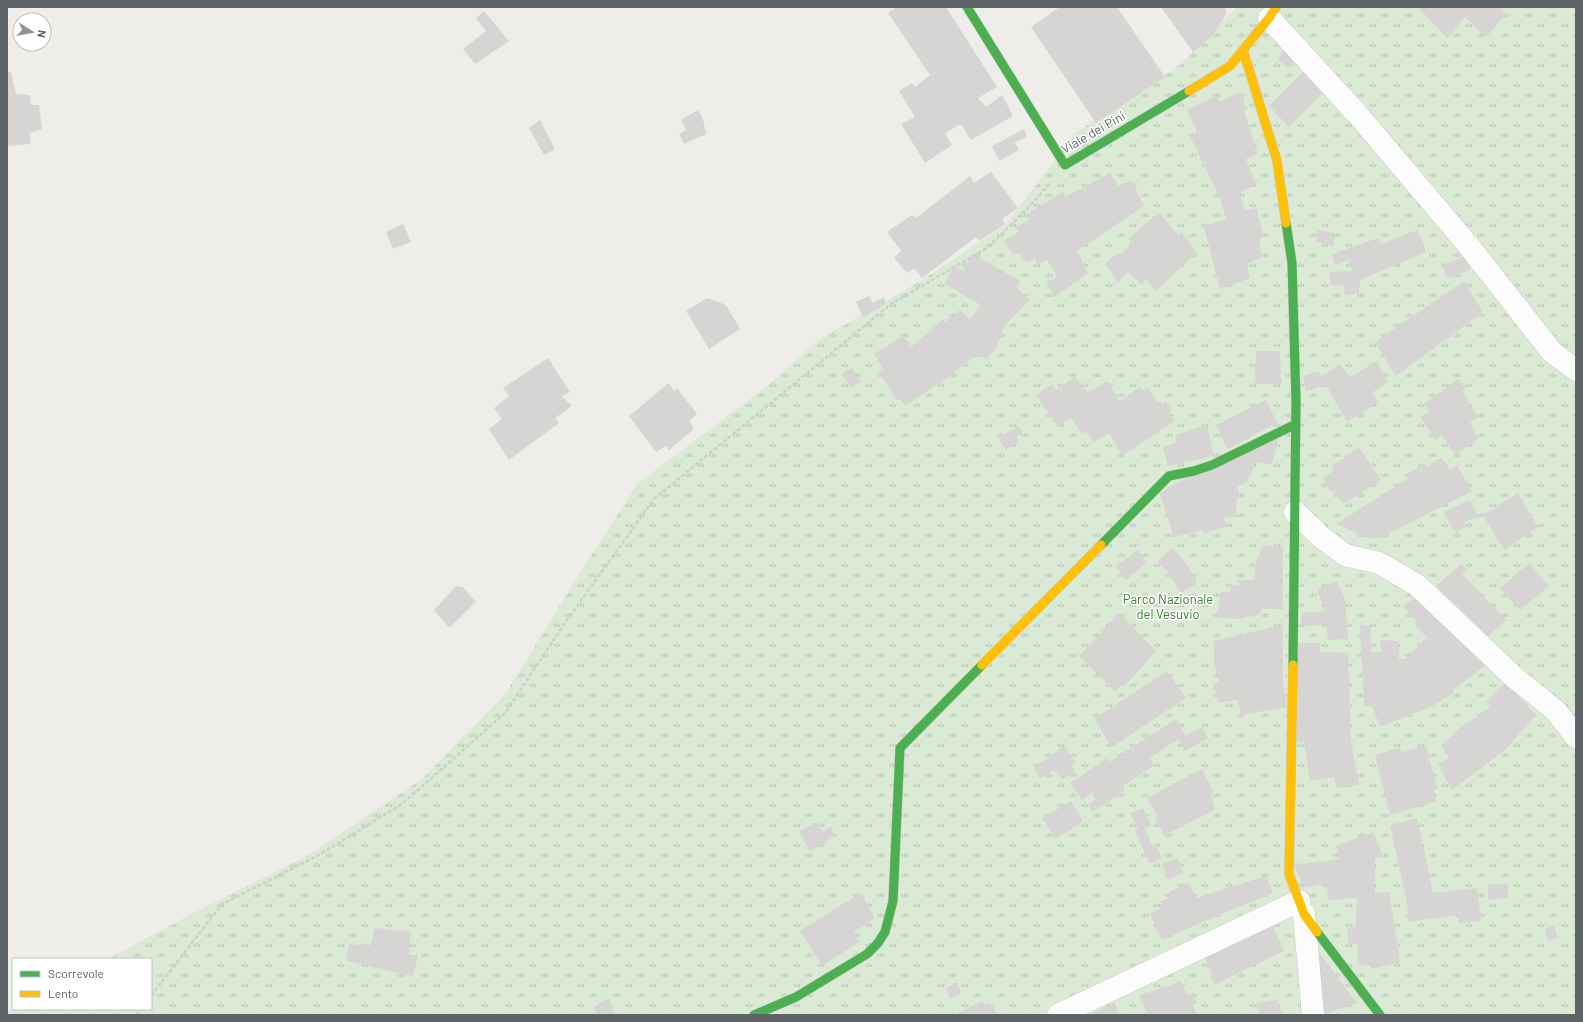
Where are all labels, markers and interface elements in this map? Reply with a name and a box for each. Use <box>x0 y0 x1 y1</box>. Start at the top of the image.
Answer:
north arrow <box>12 12 52 52</box>
text: N <box>35 29 49 39</box>
street label: Viale dei Pini <box>1058 107 1128 157</box>
park label: Parco Nazionale del Vesuvio <box>1123 591 1213 622</box>
legend <box>12 958 152 1010</box>
text: Scorrevole <box>48 966 104 980</box>
text: Lento <box>48 986 78 1000</box>

